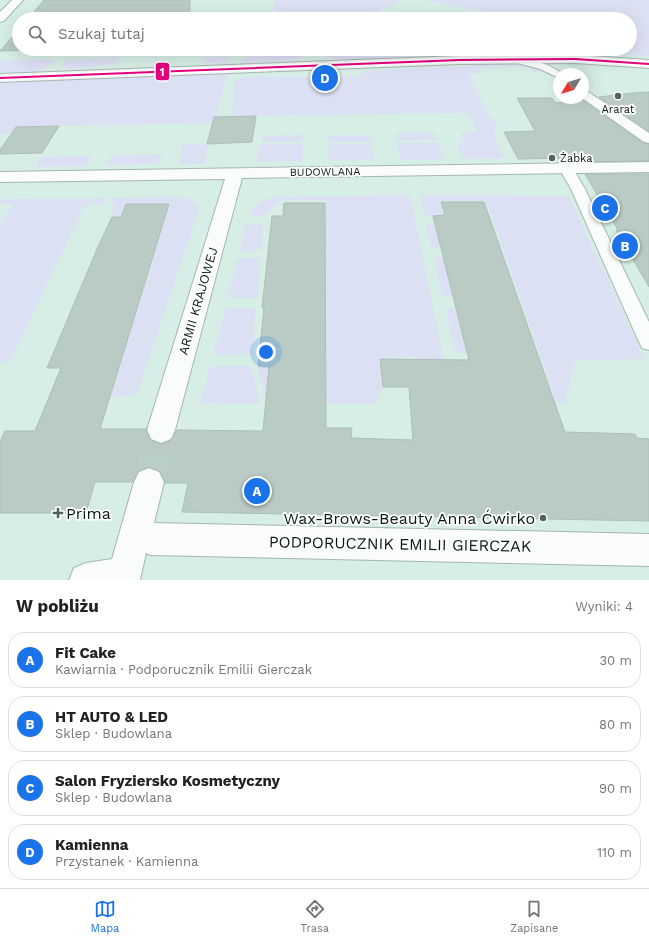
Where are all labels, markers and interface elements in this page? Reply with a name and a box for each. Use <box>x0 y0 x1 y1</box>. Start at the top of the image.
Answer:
search box <box>12 12 637 56</box>
icon: search <box>26 23 48 45</box>
text: Szukaj tutaj <box>58 25 145 43</box>
line badge: 1 <box>155 62 170 81</box>
pin: D <box>312 63 338 93</box>
text: 1 <box>160 66 164 79</box>
north arrow <box>553 68 589 104</box>
marker: Ararat <box>613 91 623 101</box>
place label: Ararat <box>602 103 635 116</box>
place label: Żabka <box>560 151 592 165</box>
marker: Żabka <box>547 153 557 163</box>
street label: BUDOWLANA <box>289 165 361 179</box>
pin: C <box>592 193 618 223</box>
pin: B <box>612 231 638 261</box>
street label: ARMII KRAJOWEJ <box>175 245 221 357</box>
your location <box>256 342 276 362</box>
pin: A <box>244 476 270 506</box>
place label: Prima <box>66 504 111 523</box>
marker: Prima <box>53 508 63 518</box>
place label: Wax-Brows-Beauty Anna Ćwirko <box>283 509 535 528</box>
marker: Wax-Brows-Beauty Anna Ćwirko <box>538 513 548 523</box>
street label: PODPORUCZNIK EMILII GIERCZAK <box>269 532 532 556</box>
text: W pobliżu <box>16 596 99 616</box>
text: Wyniki: 4 <box>575 599 633 614</box>
text: Fit Cake <box>55 644 116 662</box>
text: A <box>26 653 34 668</box>
text: 30 m <box>600 653 632 668</box>
text: Kawiarnia · Podporucznik Emilii Gierczak <box>55 662 312 677</box>
text: HT AUTO & LED <box>55 708 168 726</box>
text: B <box>26 717 34 732</box>
text: 80 m <box>599 717 632 732</box>
text: Sklep · Budowlana <box>55 726 172 741</box>
text: Salon Fryziersko Kosmetyczny <box>55 772 280 790</box>
text: C <box>26 781 34 796</box>
text: 90 m <box>599 781 632 796</box>
text: Sklep · Budowlana <box>55 790 172 805</box>
text: Kamienna <box>55 836 128 854</box>
text: D <box>25 845 35 860</box>
text: 110 m <box>597 845 632 860</box>
text: Przystanek · Kamienna <box>55 854 198 869</box>
tab: Mapa <box>91 898 119 935</box>
tab: Trasa <box>301 898 329 935</box>
tab: Zapisane <box>510 898 558 935</box>

